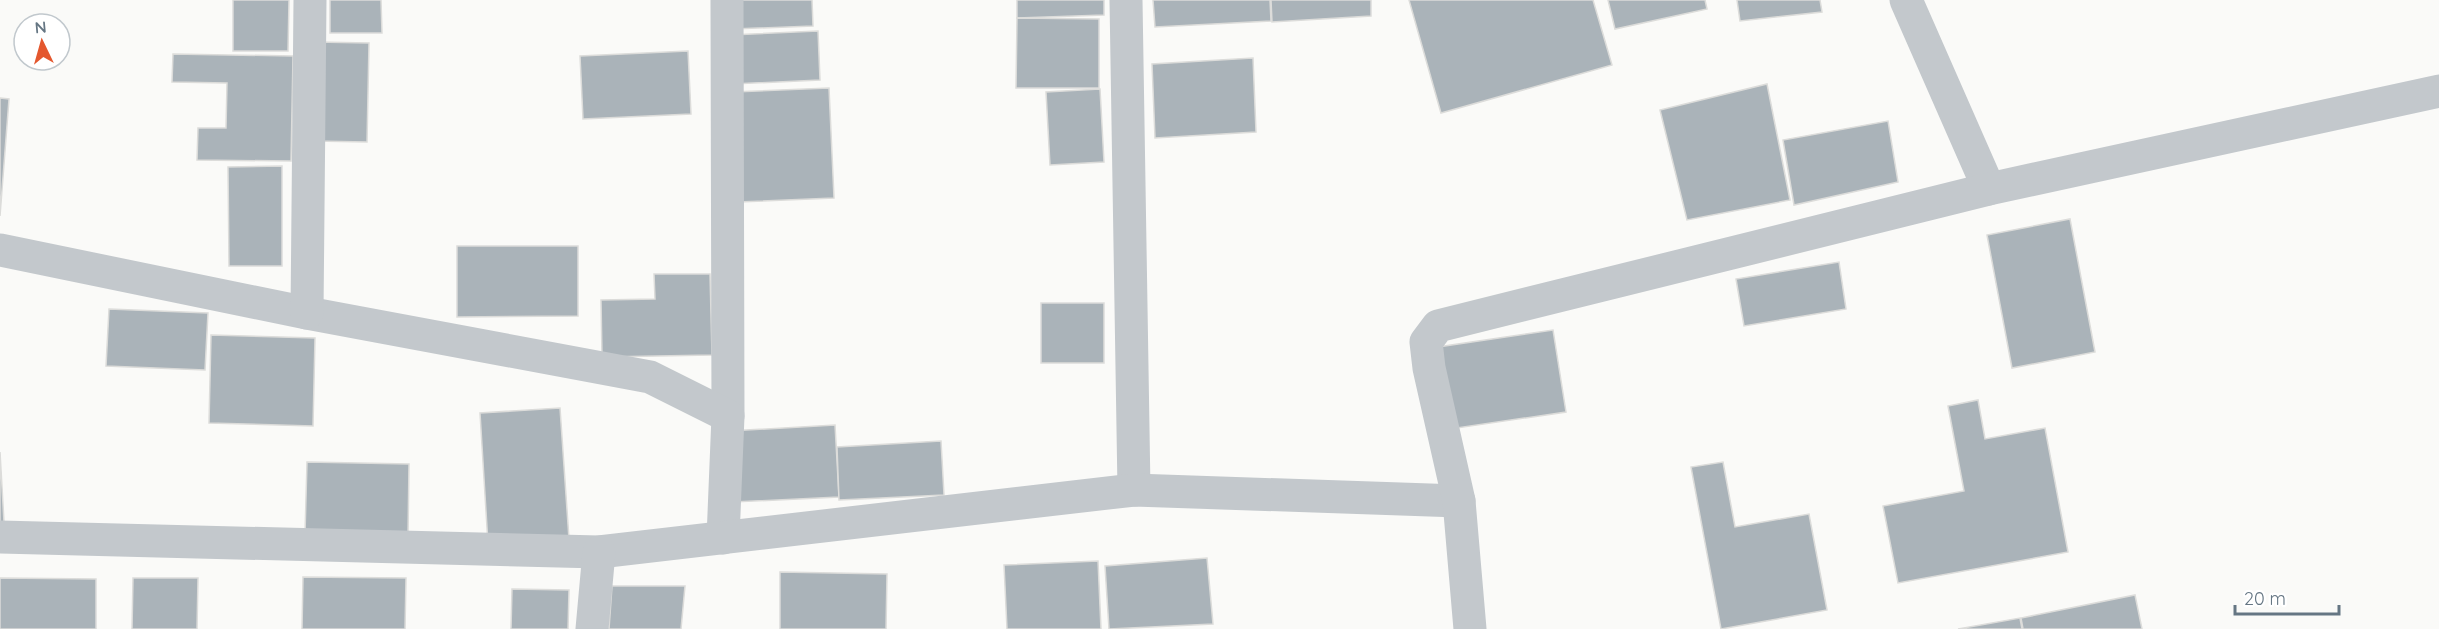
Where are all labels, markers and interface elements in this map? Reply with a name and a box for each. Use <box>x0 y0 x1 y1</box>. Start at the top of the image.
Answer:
north arrow <box>12 12 72 72</box>
text: N <box>34 17 47 38</box>
scale bar <box>2235 578 2338 616</box>
text: 20 m <box>2244 587 2286 610</box>

